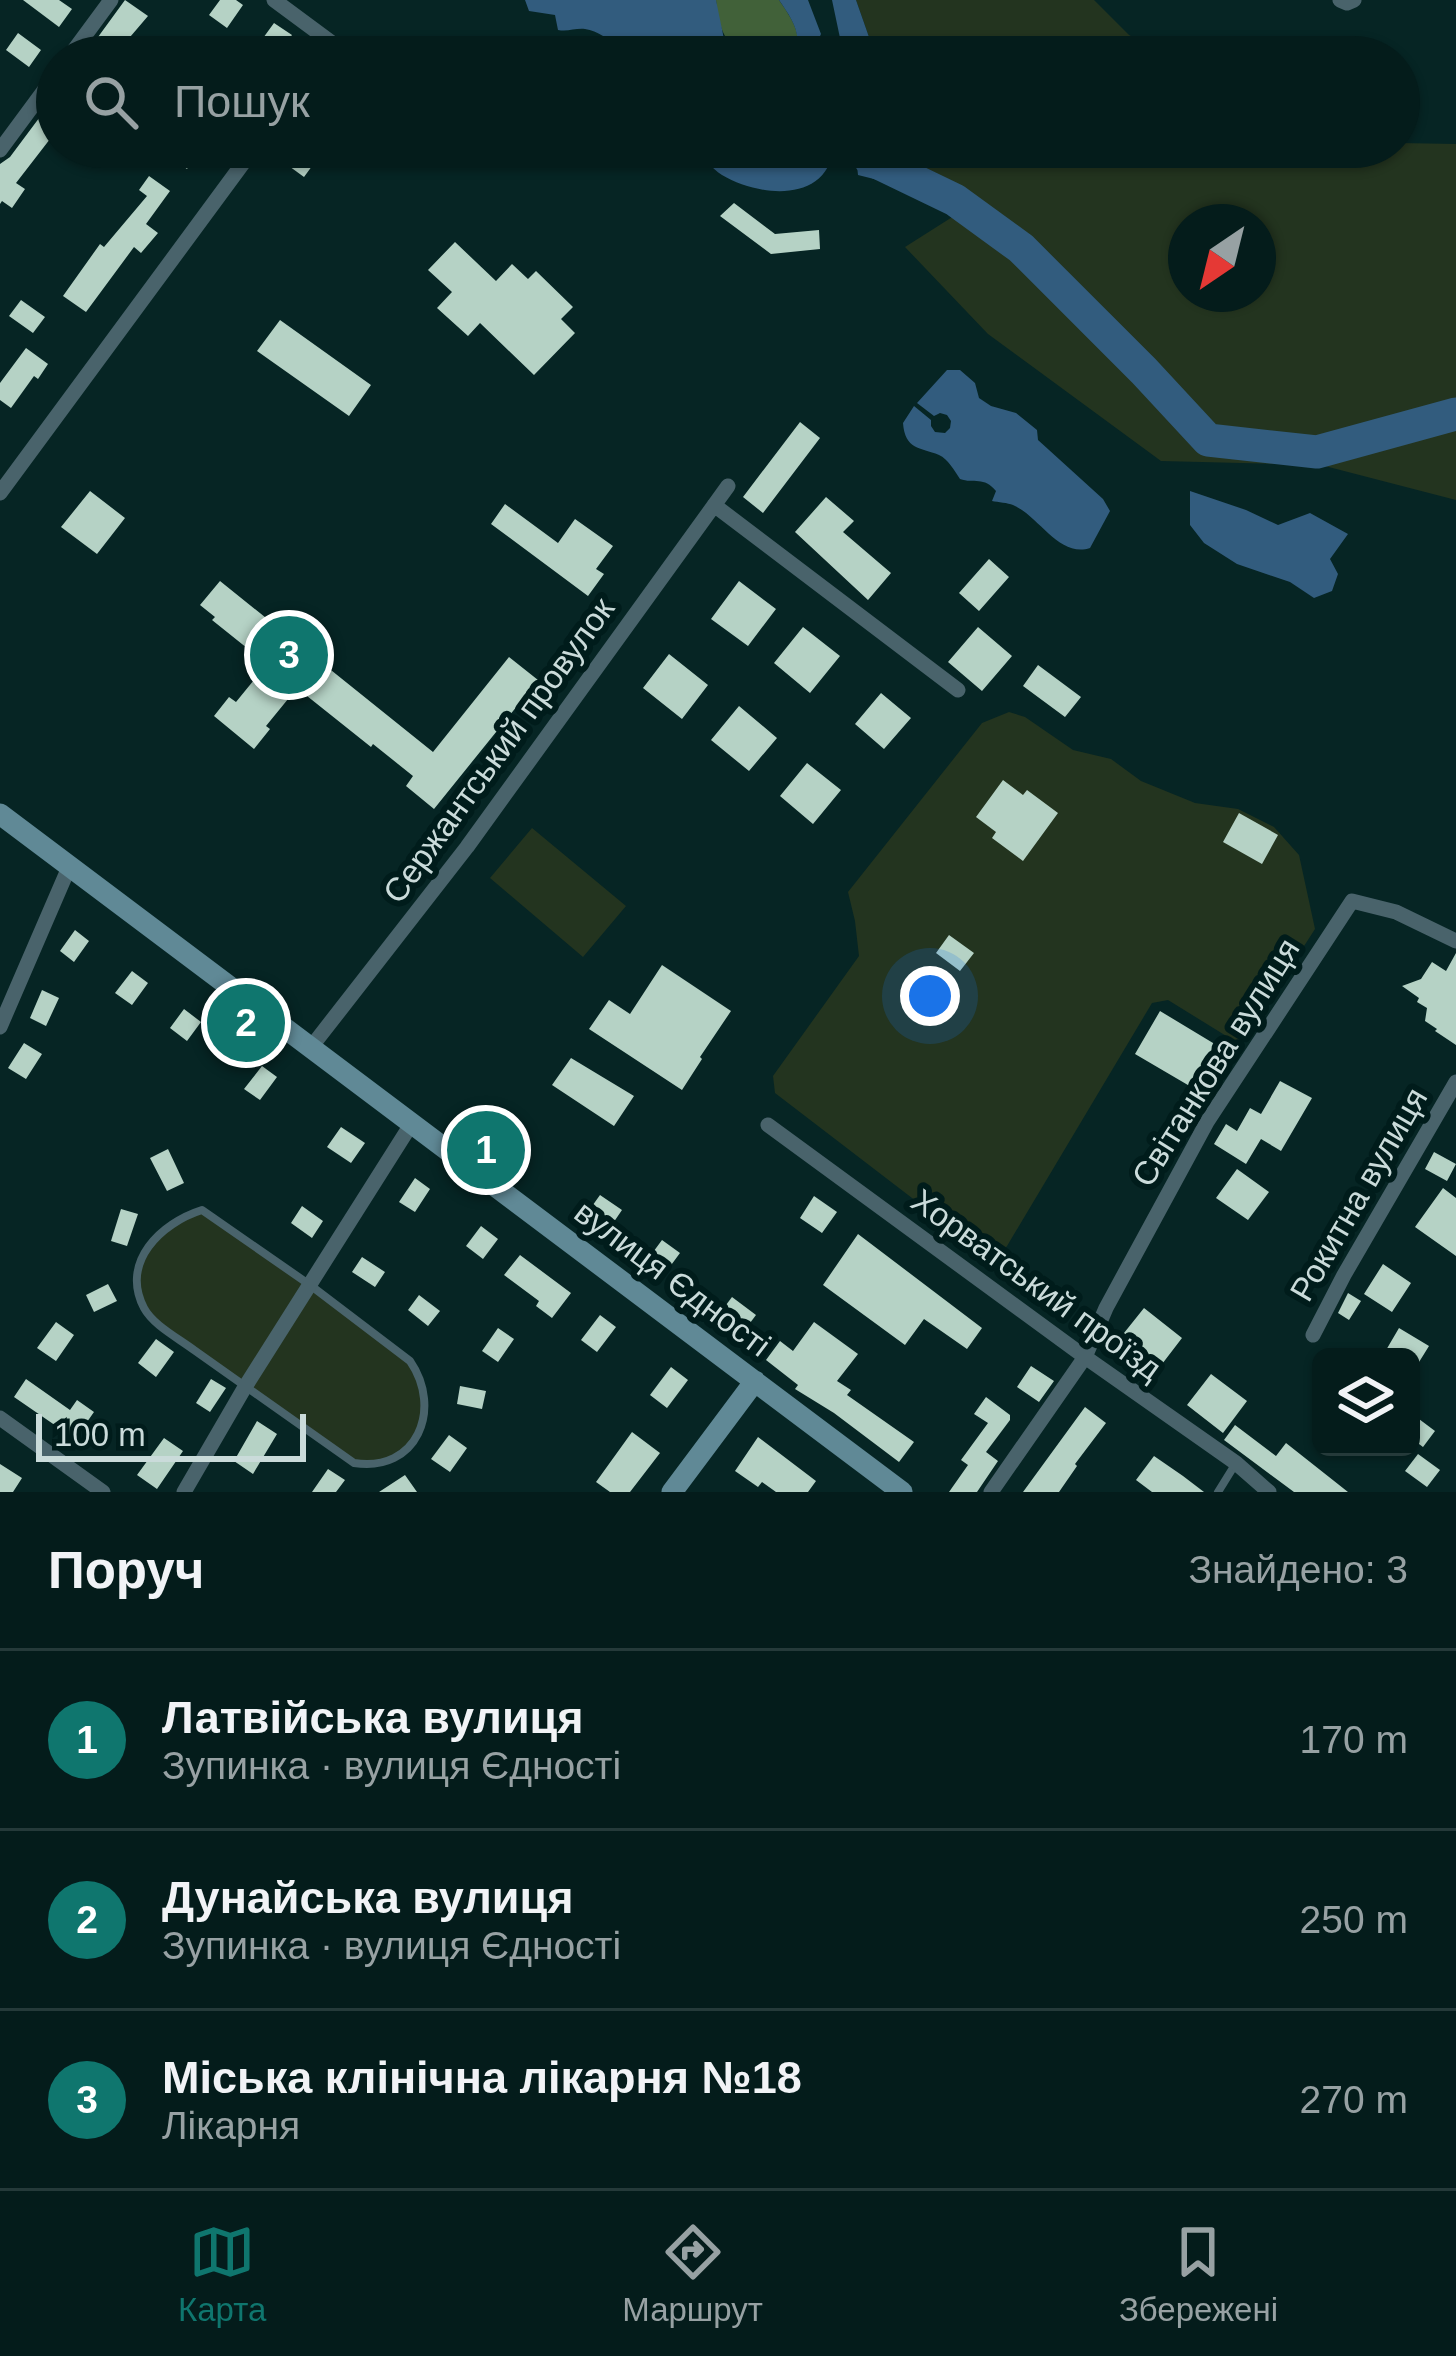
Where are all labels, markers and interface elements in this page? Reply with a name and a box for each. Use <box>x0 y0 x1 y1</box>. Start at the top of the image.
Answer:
search box <box>36 36 1420 168</box>
icon: search <box>78 69 144 135</box>
text: Пошук <box>174 76 310 127</box>
north arrow <box>1168 204 1276 312</box>
street label: Сержантський провулок <box>375 590 622 910</box>
pin: 3 <box>250 610 328 700</box>
street label: Світанкова вулиця <box>1124 932 1307 1193</box>
your location <box>900 966 960 1026</box>
pin: 2 <box>207 978 285 1068</box>
street label: Рокитна вулиця <box>1282 1081 1434 1307</box>
pin: 1 <box>447 1105 525 1195</box>
street label: Хорватський проїзд <box>905 1181 1169 1387</box>
street label: вулиця Єдності <box>568 1193 778 1364</box>
map controls <box>1312 1348 1420 1456</box>
button: layers <box>1312 1348 1420 1456</box>
scale bar <box>36 1408 306 1461</box>
text: 100 m <box>54 1416 146 1453</box>
text: Поруч <box>48 1542 204 1599</box>
text: Знайдено: 3 <box>1188 1548 1408 1591</box>
text: Латвійська вулиця <box>162 1692 583 1743</box>
text: 1 <box>76 1718 98 1761</box>
text: 170 m <box>1300 1718 1408 1761</box>
text: Зупинка · вулиця Єдності <box>162 1744 621 1787</box>
text: Дунайська вулиця <box>162 1872 573 1923</box>
text: 2 <box>76 1898 98 1941</box>
text: 250 m <box>1300 1898 1408 1941</box>
text: Зупинка · вулиця Єдності <box>162 1924 621 1967</box>
text: Міська клінічна лікарня №18 <box>162 2052 802 2103</box>
text: 3 <box>76 2078 98 2121</box>
text: 270 m <box>1300 2078 1408 2121</box>
text: Лікарня <box>162 2104 300 2147</box>
tab: Карта <box>178 2219 266 2329</box>
tab: Маршрут <box>622 2219 763 2329</box>
tab: Збережені <box>1119 2219 1278 2329</box>

